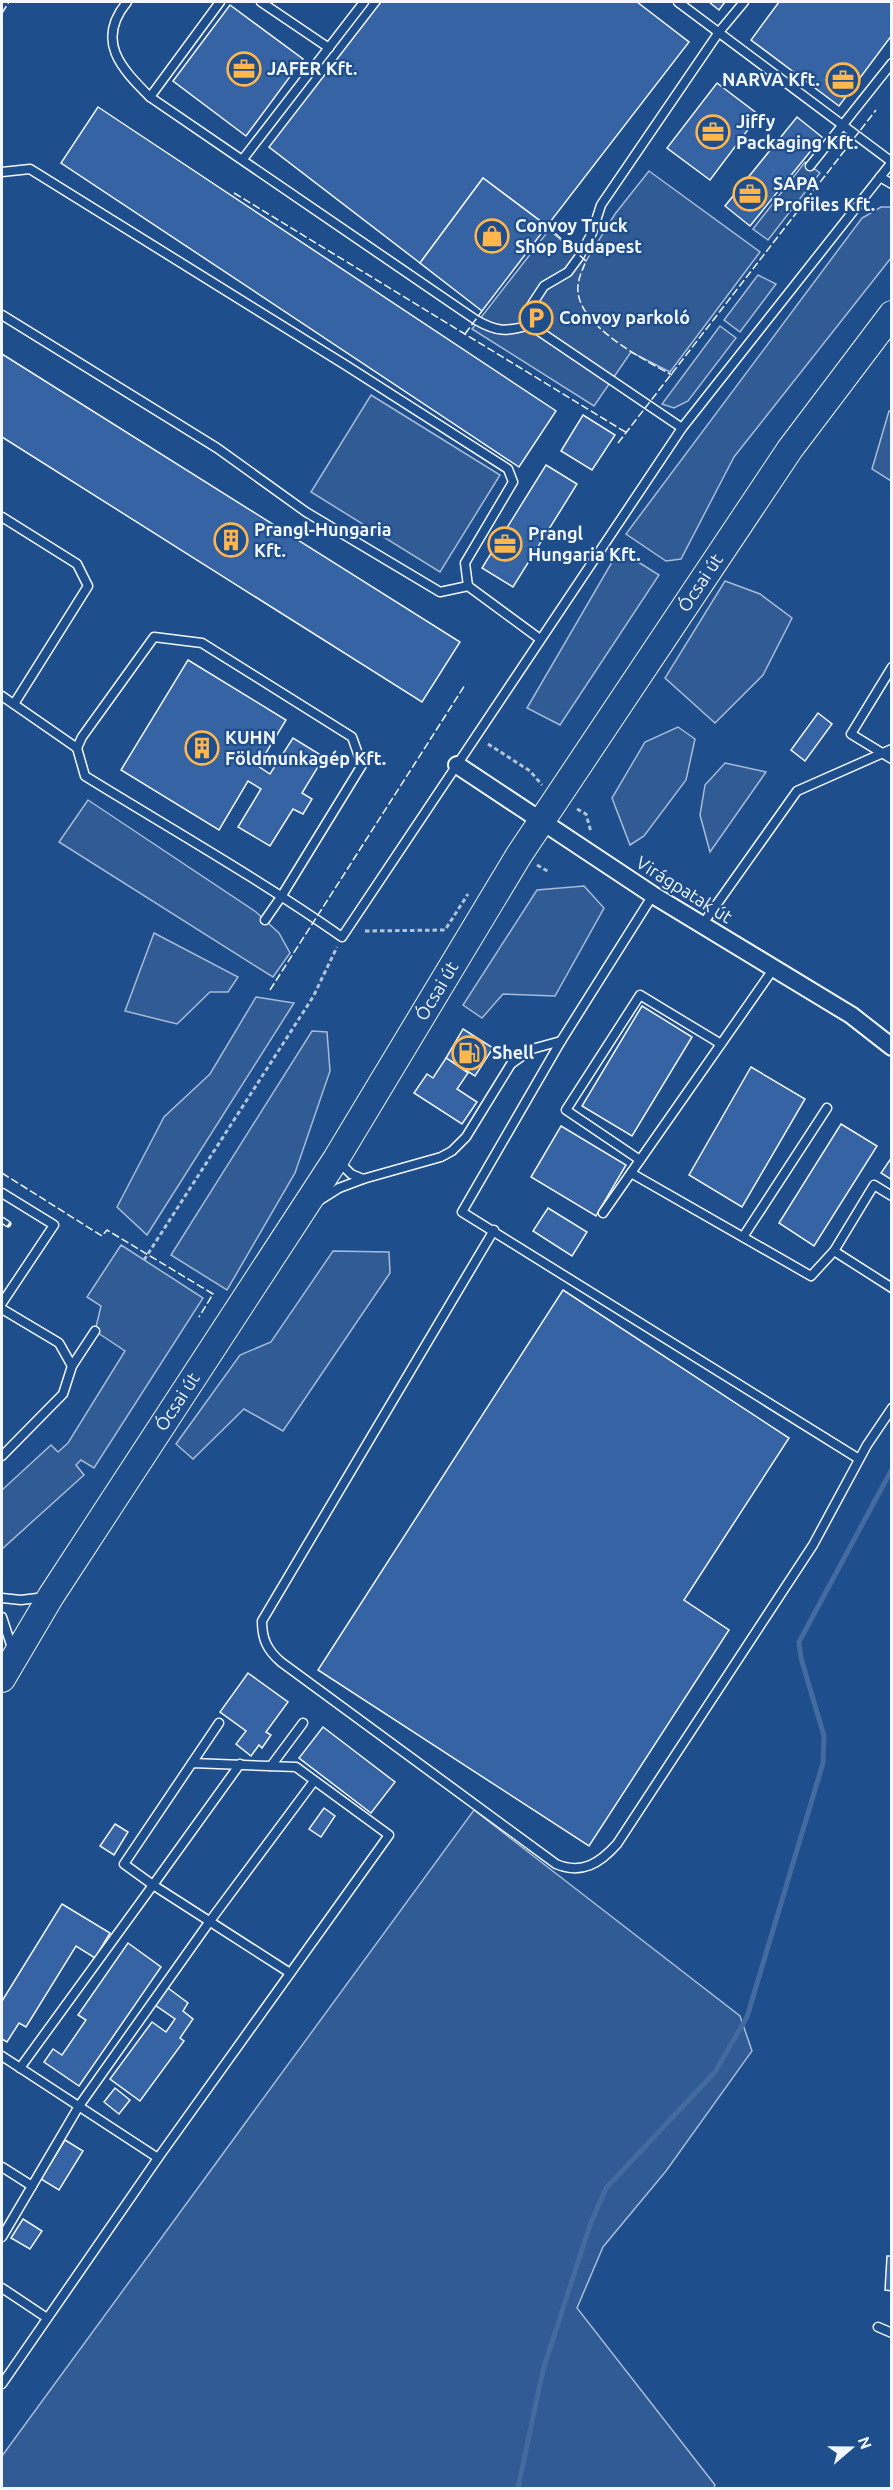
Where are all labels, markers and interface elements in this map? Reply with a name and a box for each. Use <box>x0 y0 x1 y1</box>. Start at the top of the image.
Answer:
office icon: JAFER Kft. <box>226 51 262 87</box>
place label: JAFER Kft. <box>267 58 358 78</box>
office icon: NARVA Kft. <box>825 62 861 98</box>
place label: NARVA Kft. <box>722 69 820 89</box>
place label: Jiffy Packaging Kft. <box>736 111 858 152</box>
office icon: Jiffy Packaging Kft. <box>695 114 731 150</box>
place label: SAPA Profiles Kft. <box>773 173 875 214</box>
office icon: SAPA Profiles Kft. <box>732 176 768 212</box>
place label: Convoy Truck Shop Budapest <box>515 215 642 256</box>
shop icon: Convoy Truck Shop Budapest <box>474 218 510 254</box>
parking icon: Convoy parkoló <box>518 300 554 336</box>
place label: Convoy parkoló <box>559 307 690 327</box>
place label: Prangl-Hungaria Kft. <box>254 519 392 560</box>
building icon: Prangl-Hungaria Kft. <box>213 522 249 558</box>
place label: Prangl Hungaria Kft. <box>528 523 641 564</box>
office icon: Prangl Hungaria Kft. <box>487 526 523 562</box>
street label: Ócsai út <box>672 550 726 615</box>
place label: KUHN Földmunkagép Kft. <box>225 727 386 768</box>
building icon: KUHN Földmunkagép Kft. <box>184 730 220 766</box>
street label: Virágpatak út <box>633 852 736 927</box>
street label: Ócsai út <box>410 958 462 1024</box>
fuel station icon: Shell <box>451 1035 487 1071</box>
place label: Shell <box>492 1042 535 1062</box>
street label: Ócsai út <box>150 1369 203 1434</box>
north arrow <box>821 2418 881 2478</box>
text: N <box>855 2434 876 2452</box>

